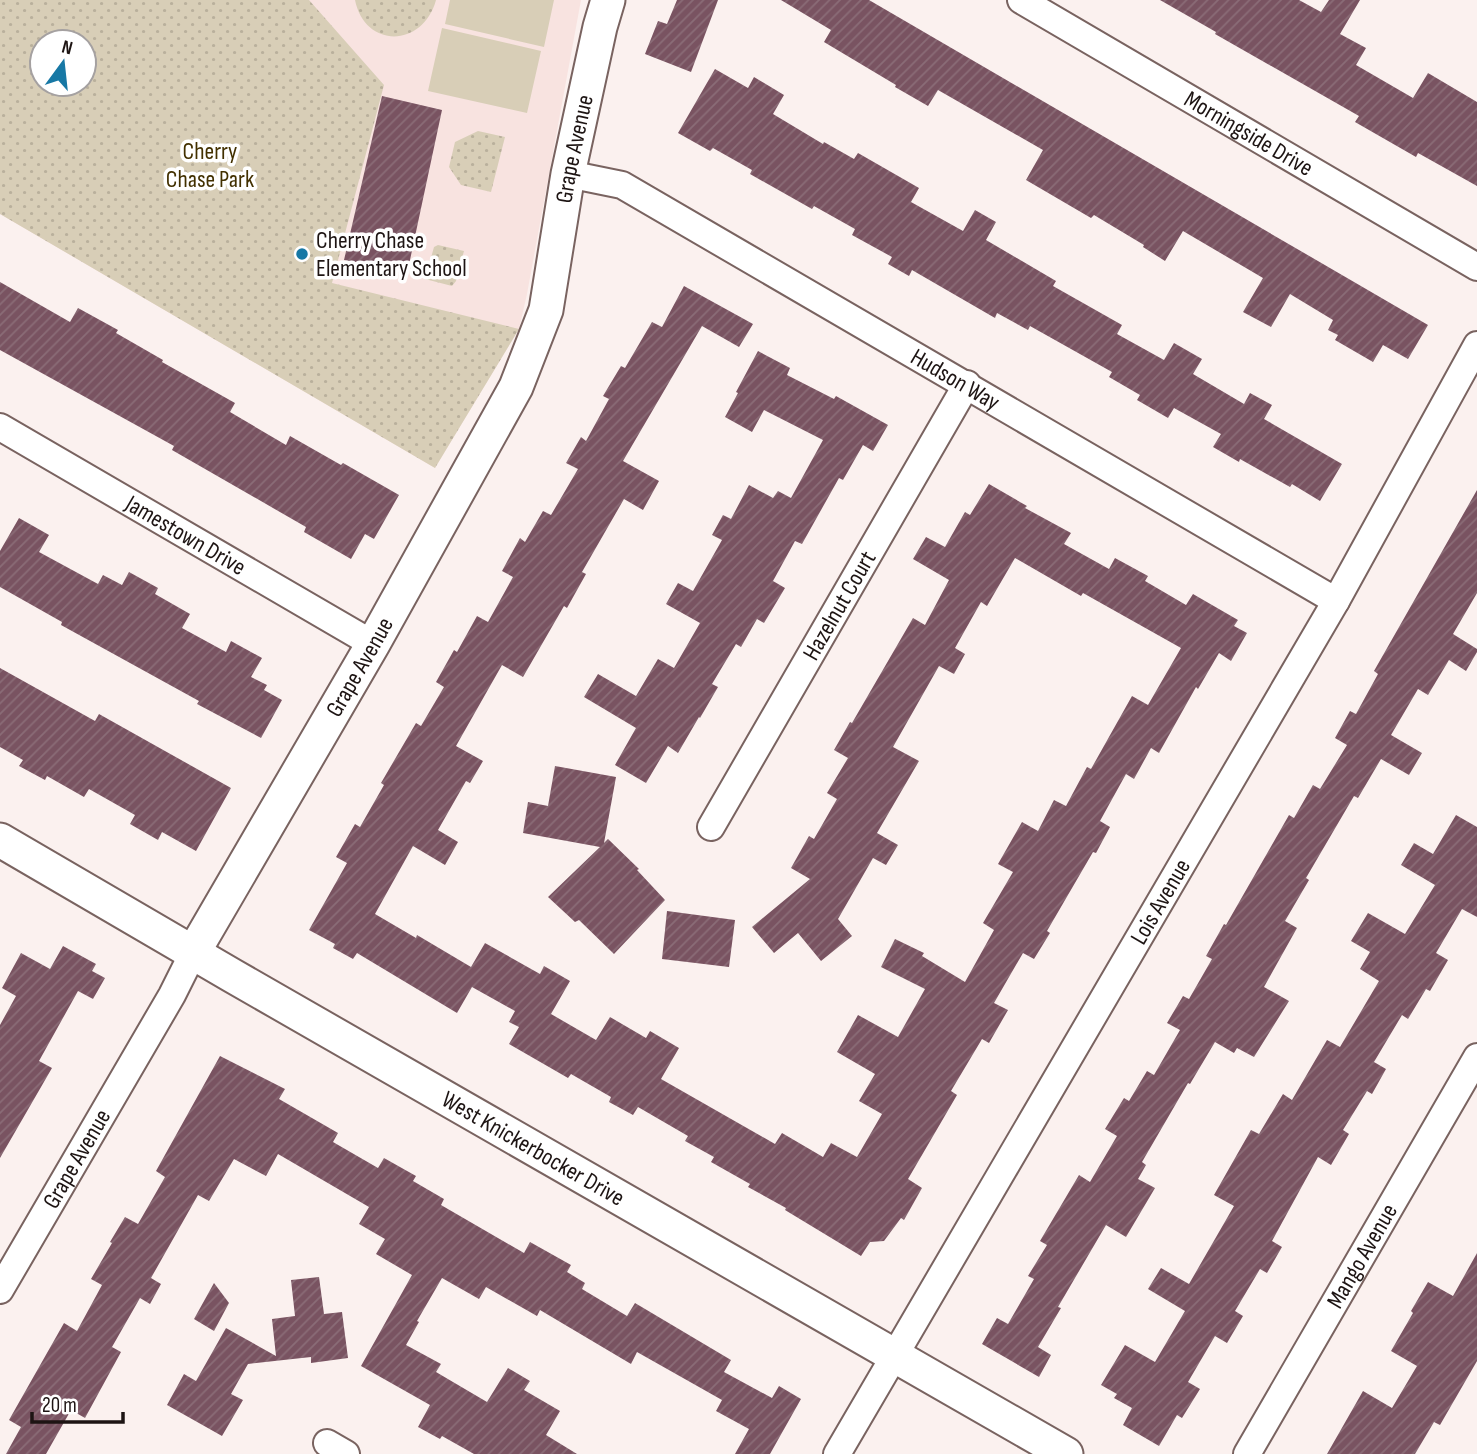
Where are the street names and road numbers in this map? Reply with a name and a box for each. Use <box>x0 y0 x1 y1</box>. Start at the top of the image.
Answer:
street label: Morningside Drive <box>1179 85 1318 183</box>
street label: Grape Avenue <box>550 92 600 205</box>
street label: Hudson Way <box>905 342 1005 417</box>
street label: Jamestown Drive <box>119 489 251 582</box>
street label: Hazelnut Court <box>797 546 882 665</box>
street label: Grape Avenue <box>320 612 400 722</box>
street label: Lois Avenue <box>1124 854 1197 950</box>
street label: West Knickerbocker Drive <box>437 1085 629 1213</box>
street label: Grape Avenue <box>37 1104 117 1214</box>
street label: Mango Avenue <box>1321 1199 1404 1313</box>

